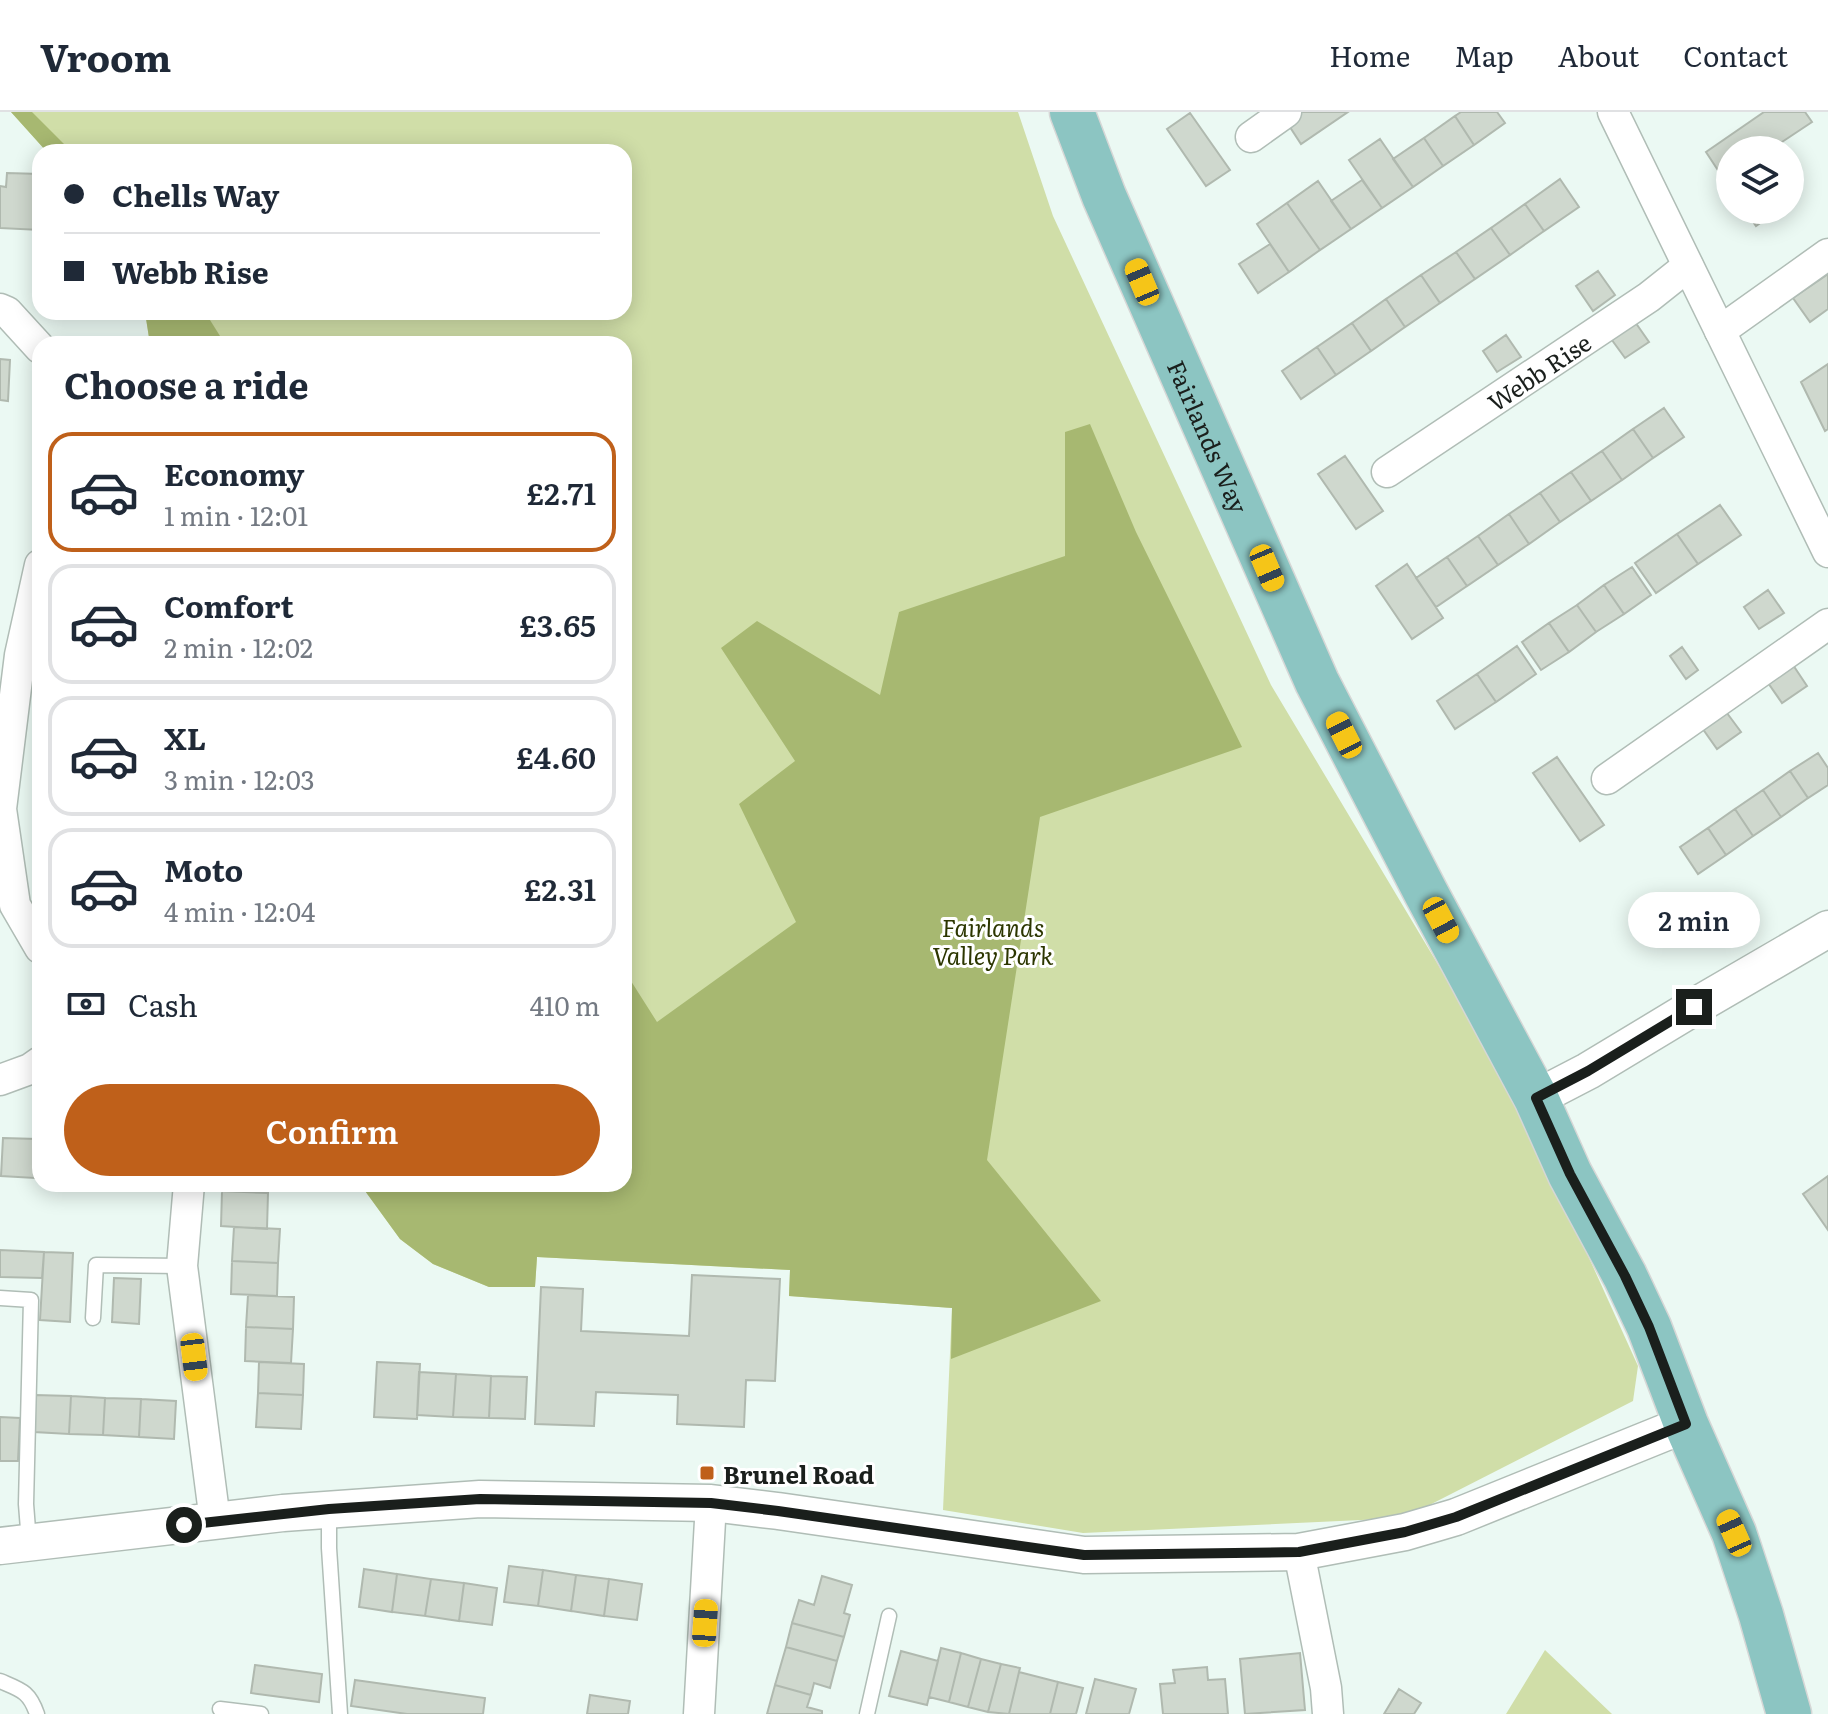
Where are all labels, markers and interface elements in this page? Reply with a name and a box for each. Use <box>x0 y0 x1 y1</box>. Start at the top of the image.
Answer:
text: Vroom <box>40 27 171 84</box>
text: Home <box>1329 34 1410 76</box>
text: Map <box>1454 34 1514 76</box>
text: About <box>1558 34 1639 76</box>
text: Contact <box>1683 34 1788 76</box>
map controls <box>1716 136 1804 224</box>
button: layers <box>1716 136 1804 224</box>
text: Chells Way <box>112 172 279 216</box>
text: Webb Rise <box>112 249 269 293</box>
car <box>1122 255 1162 309</box>
street label: Webb Rise <box>1480 324 1597 418</box>
street label: Fairlands Way <box>1160 354 1258 518</box>
text: Choose a ride <box>64 357 309 410</box>
text: Economy <box>164 451 304 495</box>
icon: car <box>68 456 140 528</box>
text: £2.71 <box>527 470 596 514</box>
text: 1 min · 12:01 <box>164 495 308 534</box>
car <box>1247 541 1287 595</box>
text: Comfort <box>164 583 294 627</box>
icon: car <box>68 588 140 660</box>
text: £3.65 <box>519 602 596 646</box>
text: 2 min · 12:02 <box>164 627 313 666</box>
car <box>1322 708 1366 762</box>
text: XL <box>164 715 206 759</box>
icon: car <box>68 720 140 792</box>
text: £4.60 <box>516 734 596 778</box>
text: 3 min · 12:03 <box>164 759 315 798</box>
text: Moto <box>164 847 243 891</box>
icon: car <box>68 852 140 924</box>
text: £2.31 <box>524 866 596 910</box>
text: 4 min · 12:04 <box>164 891 315 930</box>
callout: 2 min <box>1628 891 1760 947</box>
car <box>1419 893 1463 947</box>
text: 2 min <box>1658 900 1730 939</box>
park label: Fairlands Valley Park <box>932 909 1054 972</box>
icon: cash <box>64 982 108 1026</box>
text: Cash <box>128 982 198 1026</box>
text: 410 m <box>530 985 600 1024</box>
route end <box>1676 989 1712 1025</box>
button: Confirm <box>64 1084 600 1176</box>
car <box>179 1332 209 1382</box>
place label: Brunel Road <box>723 1456 874 1491</box>
marker: Brunel Road <box>698 1464 716 1482</box>
car <box>1713 1506 1755 1560</box>
route start <box>166 1507 202 1543</box>
car <box>691 1598 719 1648</box>

